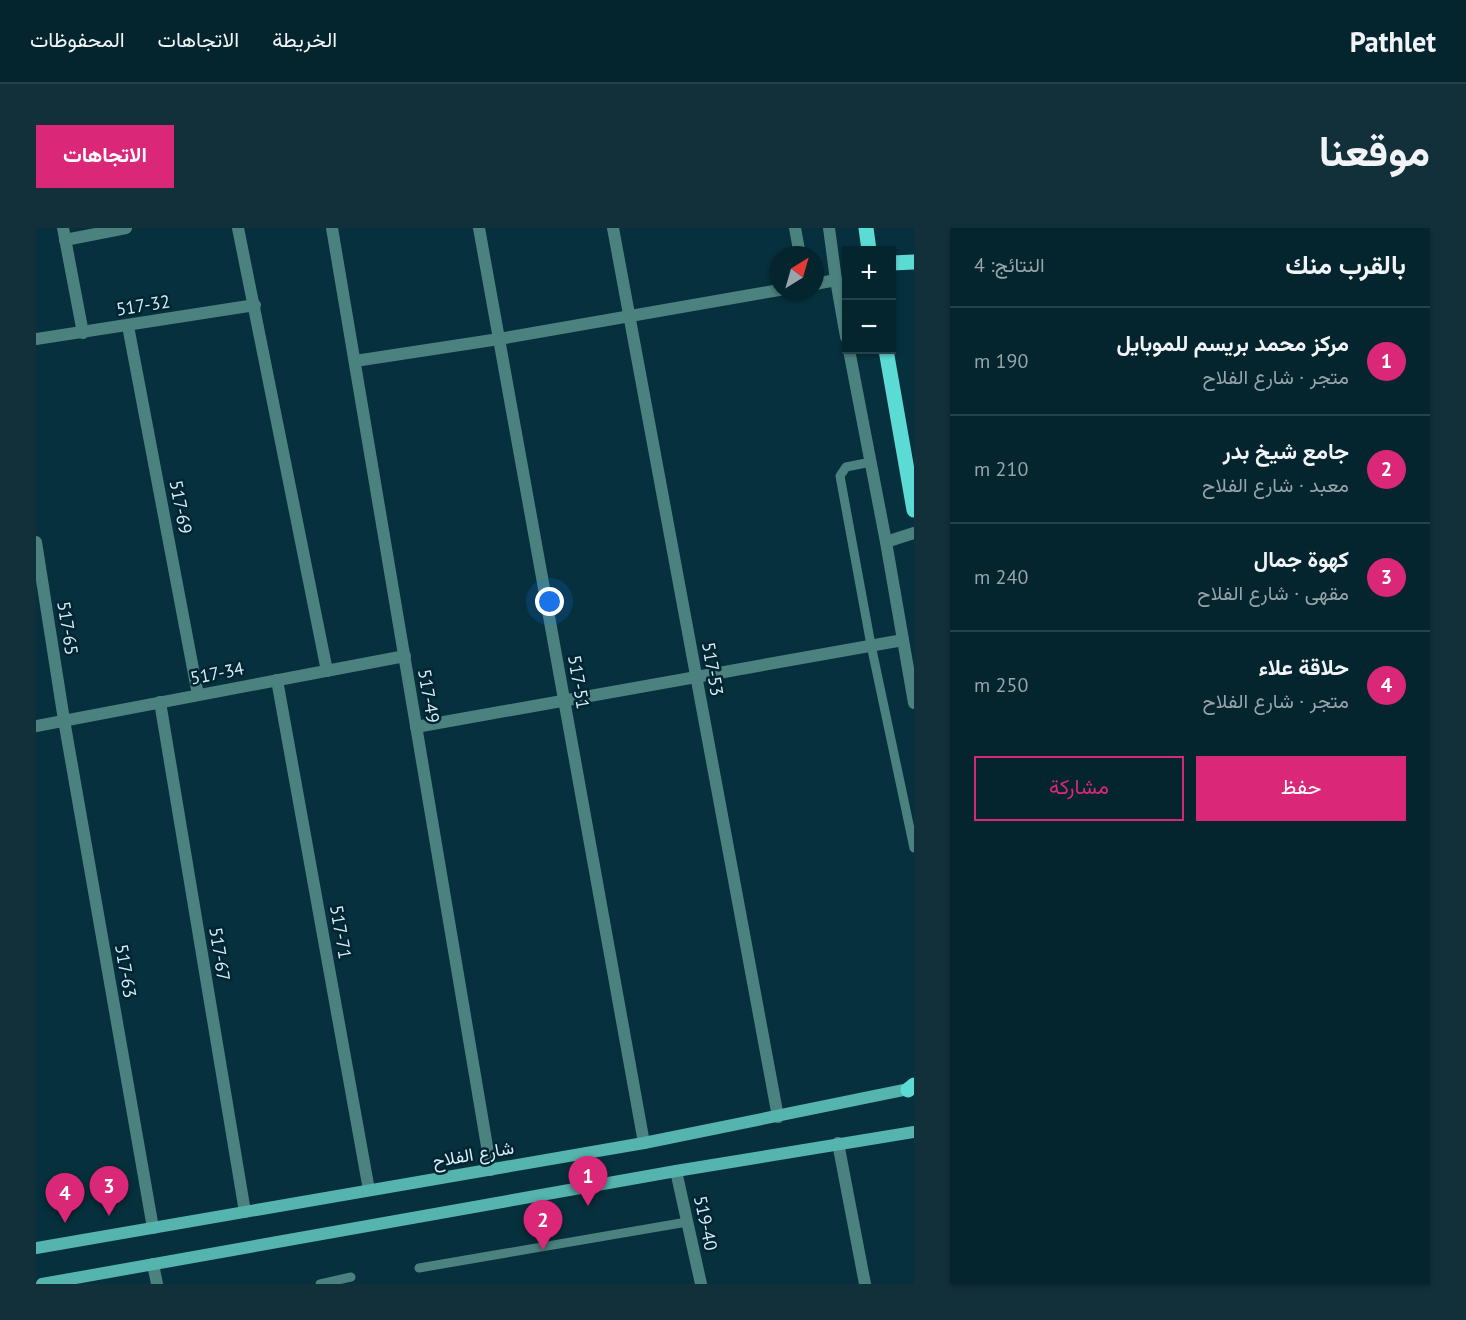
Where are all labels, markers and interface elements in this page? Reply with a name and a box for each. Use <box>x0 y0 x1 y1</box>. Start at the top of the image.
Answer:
text: Pathlet <box>1350 23 1436 60</box>
text: المحفوظات <box>30 26 125 53</box>
text: الاتجاهات <box>158 26 239 53</box>
text: الخريطة <box>272 26 337 53</box>
text: موقعنا <box>1319 123 1430 178</box>
button: الاتجاهات <box>36 125 174 188</box>
north arrow <box>770 246 824 300</box>
map controls <box>842 246 896 354</box>
button: + <box>842 246 896 300</box>
text: بالقرب منك <box>1285 248 1406 281</box>
text: النتائج: 4 <box>974 252 1045 278</box>
street label: 517-32 <box>114 289 172 321</box>
button: − <box>842 300 896 354</box>
text: مركز محمد بريسم للموبايل <box>1117 329 1349 357</box>
text: 190 m <box>974 348 1028 374</box>
text: 1 <box>1381 348 1392 374</box>
text: متجر · شارع الفلاح <box>1202 364 1349 390</box>
text: جامع شيخ بدر <box>1223 437 1349 465</box>
text: 210 m <box>974 456 1028 482</box>
text: 2 <box>1381 456 1392 482</box>
text: معبد · شارع الفلاح <box>1202 472 1349 498</box>
street label: 517-69 <box>165 478 197 536</box>
text: كهوة جمال <box>1254 545 1349 573</box>
text: 240 m <box>974 564 1028 590</box>
text: 3 <box>1381 564 1392 590</box>
text: مقهى · شارع الفلاح <box>1197 580 1349 606</box>
your location <box>535 587 564 616</box>
street label: 517-65 <box>52 599 84 657</box>
street label: 517-53 <box>697 640 729 698</box>
street label: 517-51 <box>563 653 595 711</box>
text: حلاقة علاء <box>1258 653 1349 681</box>
street label: 517-34 <box>188 656 246 689</box>
street label: 517-49 <box>413 667 445 725</box>
text: 250 m <box>974 672 1028 698</box>
text: 4 <box>1381 672 1392 698</box>
text: متجر · شارع الفلاح <box>1202 688 1349 714</box>
button: مشاركة <box>974 756 1184 821</box>
button: حفظ <box>1196 756 1406 821</box>
street label: 517-71 <box>325 903 357 961</box>
street label: 517-67 <box>204 925 236 983</box>
street label: 517-63 <box>110 942 142 1000</box>
street label: شارع الفلاح <box>431 1136 516 1173</box>
pin: 1 <box>568 1156 608 1206</box>
pin: 3 <box>90 1166 128 1216</box>
pin: 4 <box>45 1174 84 1223</box>
street label: 519-40 <box>689 1193 723 1253</box>
pin: 2 <box>524 1200 562 1250</box>

